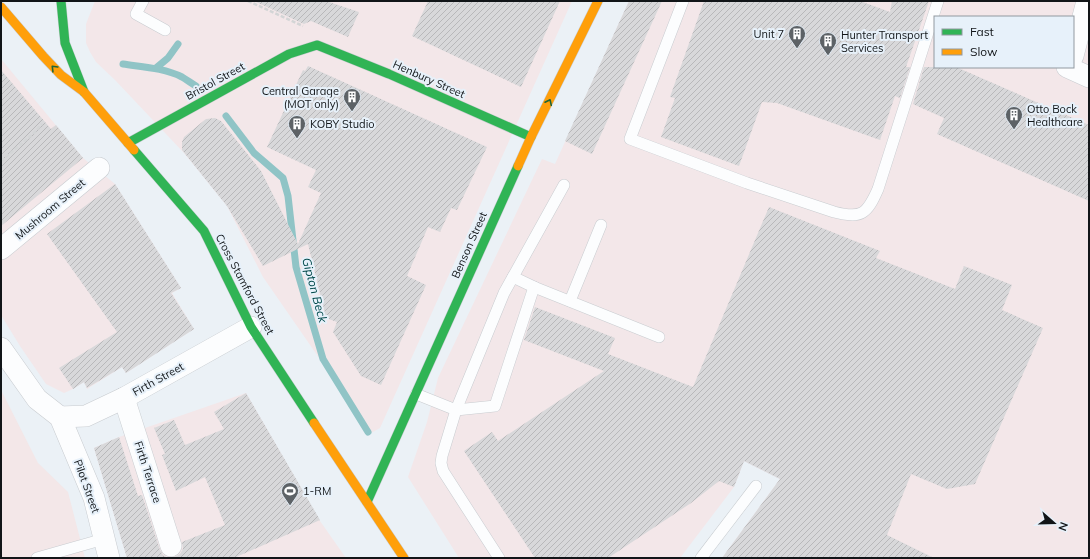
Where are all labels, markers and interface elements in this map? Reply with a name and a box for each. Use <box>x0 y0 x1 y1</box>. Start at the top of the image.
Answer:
legend <box>934 16 1074 68</box>
building icon: Unit 7 <box>787 24 807 49</box>
text: Fast <box>970 24 994 39</box>
place label: Unit 7 <box>754 27 784 41</box>
place label: Hunter Transport Services <box>841 28 928 55</box>
building icon: Hunter Transport Services <box>818 31 838 56</box>
text: Slow <box>970 44 998 59</box>
street label: Henbury Street <box>391 57 467 101</box>
street label: Bristol Street <box>183 59 247 103</box>
one-way arrow <box>51 65 59 73</box>
place label: Central Garage (MOT only) <box>262 84 339 111</box>
building icon: Central Garage (MOT only) <box>342 87 362 112</box>
one-way arrow <box>544 99 552 106</box>
place label: Otto Bock Healthcare <box>1027 102 1083 129</box>
building icon: Otto Bock Healthcare <box>1004 105 1024 130</box>
building icon: KOBY Studio <box>287 114 307 139</box>
place label: KOBY Studio <box>310 117 375 131</box>
street label: Mushroom Street <box>12 176 88 242</box>
street label: Benson Street <box>448 209 490 280</box>
street label: Cross Stamford Street <box>213 231 278 337</box>
water label: Gipton Beck <box>299 256 331 325</box>
street label: Firth Street <box>130 359 186 399</box>
street label: Firth Terrace <box>131 439 165 505</box>
street label: Pilot Street <box>71 457 103 515</box>
sports icon: 1-RM <box>280 481 300 506</box>
place label: 1-RM <box>303 484 331 498</box>
north arrow <box>1034 503 1074 543</box>
text: N <box>1055 520 1071 533</box>

